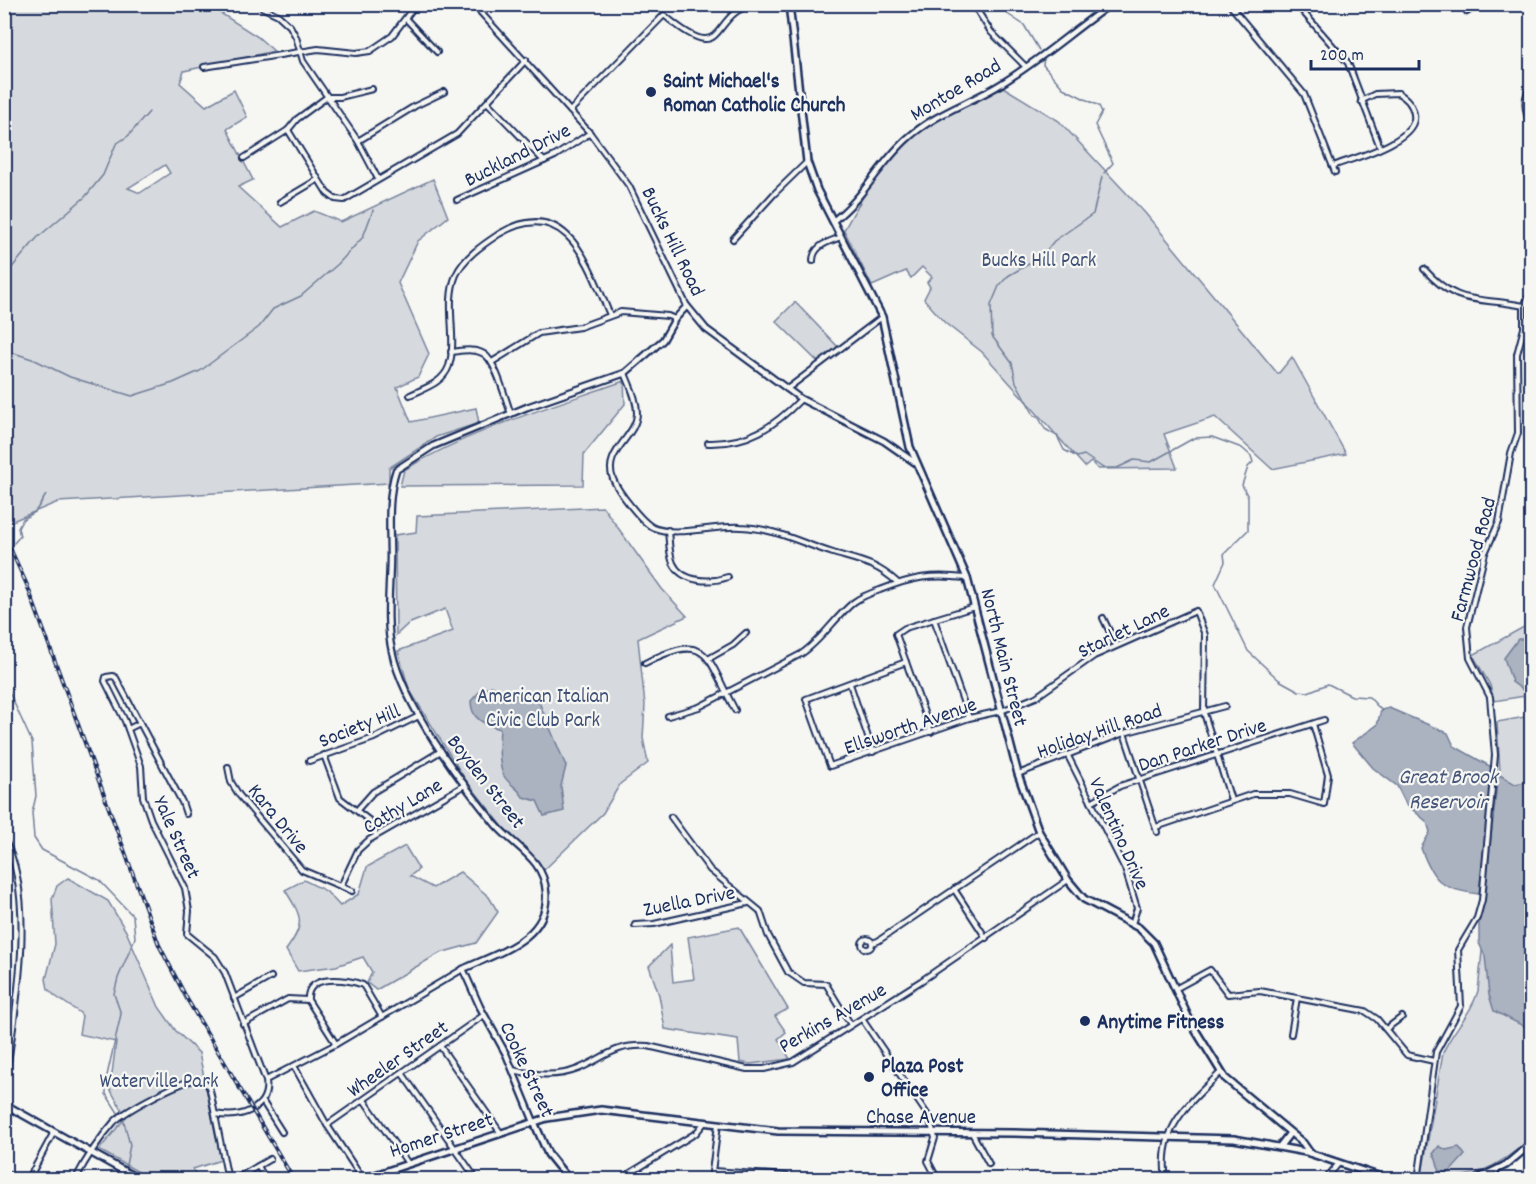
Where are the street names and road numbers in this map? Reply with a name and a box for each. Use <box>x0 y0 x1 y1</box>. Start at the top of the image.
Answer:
street label: Montoe Road <box>905 53 1008 131</box>
street label: Buckland Drive <box>460 117 577 196</box>
street label: Bucks Hill Road <box>632 183 711 302</box>
street label: Farmwood Road <box>1444 494 1506 625</box>
street label: North Main Street <box>970 586 1034 730</box>
street label: Starlet Lane <box>1073 598 1175 668</box>
street label: Ellsworth Avenue <box>841 691 981 765</box>
street label: Holiday Hill Road <box>1033 697 1167 768</box>
street label: Society Hill <box>315 698 406 758</box>
street label: Dan Parker Drive <box>1135 712 1271 782</box>
street label: Boyden Street <box>438 729 531 837</box>
street label: Cathy Lane <box>358 772 449 843</box>
street label: Valentino Drive <box>1079 773 1155 895</box>
street label: Kara Drive <box>239 778 314 861</box>
street label: Yale Street <box>144 792 207 885</box>
street label: Zuella Drive <box>641 879 738 927</box>
street label: Perkins Avenue <box>774 977 893 1063</box>
street label: Wheeler Street <box>342 1014 456 1107</box>
street label: Cooke Street <box>490 1017 561 1123</box>
street label: Chase Avenue <box>866 1104 976 1134</box>
street label: Homer Street <box>386 1106 498 1168</box>

